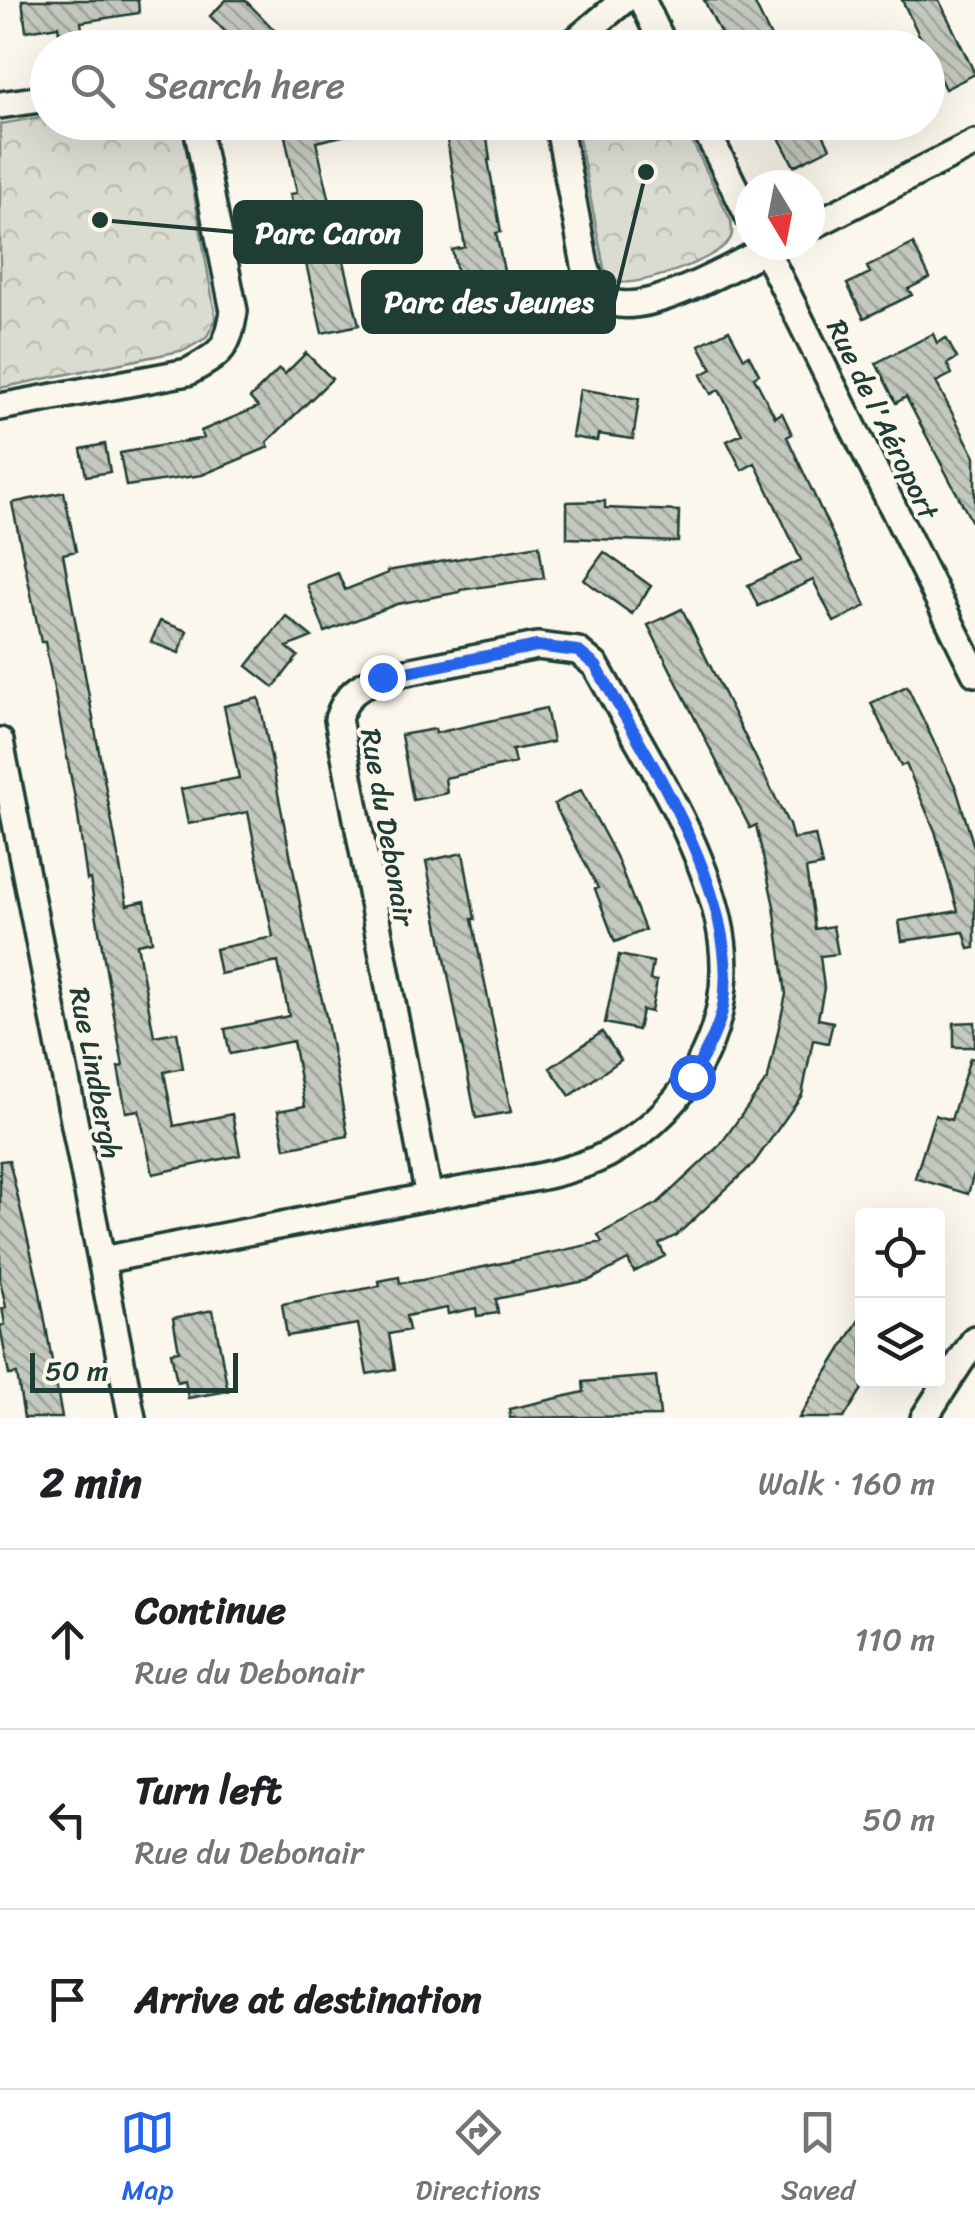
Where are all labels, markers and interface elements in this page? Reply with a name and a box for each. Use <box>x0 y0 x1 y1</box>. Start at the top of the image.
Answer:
search box <box>30 30 945 140</box>
text: Search here <box>145 52 345 119</box>
icon: search <box>65 58 120 113</box>
north arrow <box>735 170 825 260</box>
callout: Parc Caron <box>235 202 421 262</box>
text: Parc Caron <box>255 206 402 260</box>
callout: Parc des Jeunes <box>363 272 614 332</box>
text: Parc des Jeunes <box>384 275 595 329</box>
street label: Rue de l'Aéroport <box>813 311 953 529</box>
route end <box>360 655 406 701</box>
street label: Rue du Debonair <box>346 725 429 931</box>
street label: Rue Lindbergh <box>55 983 136 1163</box>
route start <box>670 1055 716 1101</box>
map controls <box>855 1208 945 1388</box>
button: locate <box>855 1208 945 1298</box>
button: layers <box>855 1298 945 1388</box>
text: 50 m <box>45 1346 109 1395</box>
scale bar <box>30 1348 238 1392</box>
text: 2 min <box>40 1446 142 1520</box>
text: Walk · 160 m <box>758 1455 935 1512</box>
text: Continue <box>135 1577 286 1644</box>
text: 110 m <box>854 1611 935 1668</box>
icon: ahead <box>40 1612 95 1667</box>
text: Rue du Debonair <box>135 1644 363 1701</box>
text: Turn left <box>135 1757 281 1824</box>
text: 50 m <box>862 1791 935 1848</box>
icon: left <box>40 1792 95 1847</box>
text: Rue du Debonair <box>135 1824 363 1881</box>
text: Arrive at destination <box>135 1966 482 2033</box>
icon: arrive <box>40 1972 95 2027</box>
tab: Map <box>120 2105 175 2214</box>
tab: Directions <box>415 2105 541 2214</box>
tab: Saved <box>781 2105 855 2214</box>

